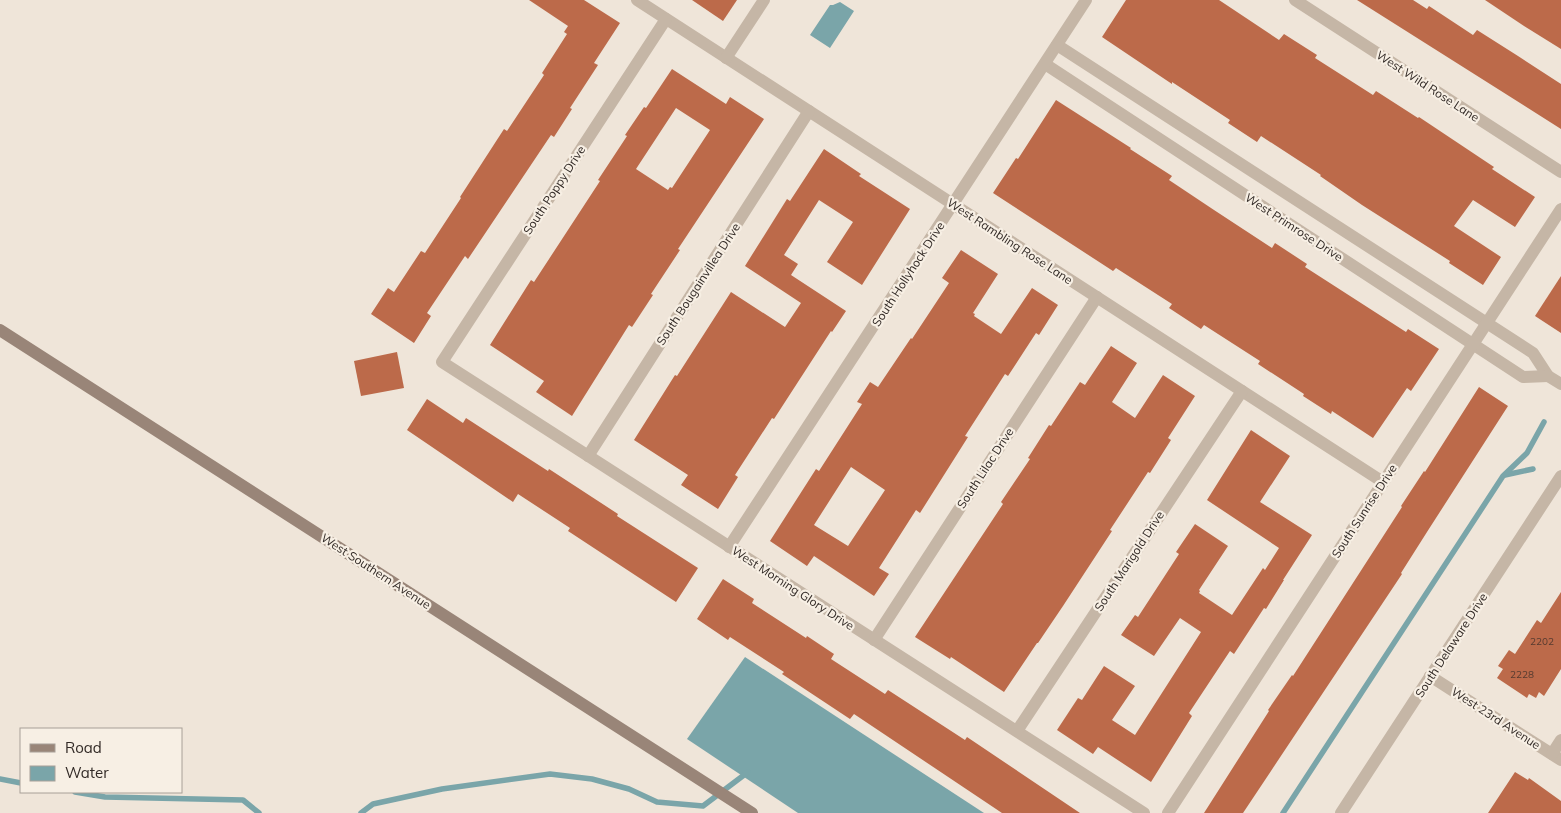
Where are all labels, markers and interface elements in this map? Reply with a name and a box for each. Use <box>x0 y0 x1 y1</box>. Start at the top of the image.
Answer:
street label: West Wild Rose Lane <box>1374 47 1482 125</box>
street label: South Poppy Drive <box>520 143 588 237</box>
street label: West Primrose Drive <box>1242 190 1346 264</box>
street label: West Rambling Rose Lane <box>944 195 1076 287</box>
street label: South Hollyhock Drive <box>869 219 947 329</box>
street label: South Bougainvillea Drive <box>653 220 743 348</box>
street label: South Lilac Drive <box>953 425 1017 511</box>
street label: South Sunrise Drive <box>1328 461 1400 561</box>
street label: South Marigold Drive <box>1091 508 1167 614</box>
street label: West Southern Avenue <box>318 530 434 612</box>
street label: West Morning Glory Drive <box>729 543 857 633</box>
street label: South Delaware Drive <box>1412 590 1490 700</box>
house number: 2202 <box>1530 635 1554 648</box>
house number: 2228 <box>1510 668 1534 681</box>
street label: West 23rd Avenue <box>1449 684 1543 752</box>
legend <box>20 728 182 793</box>
text: Road <box>65 738 102 757</box>
text: Water <box>65 763 109 782</box>

